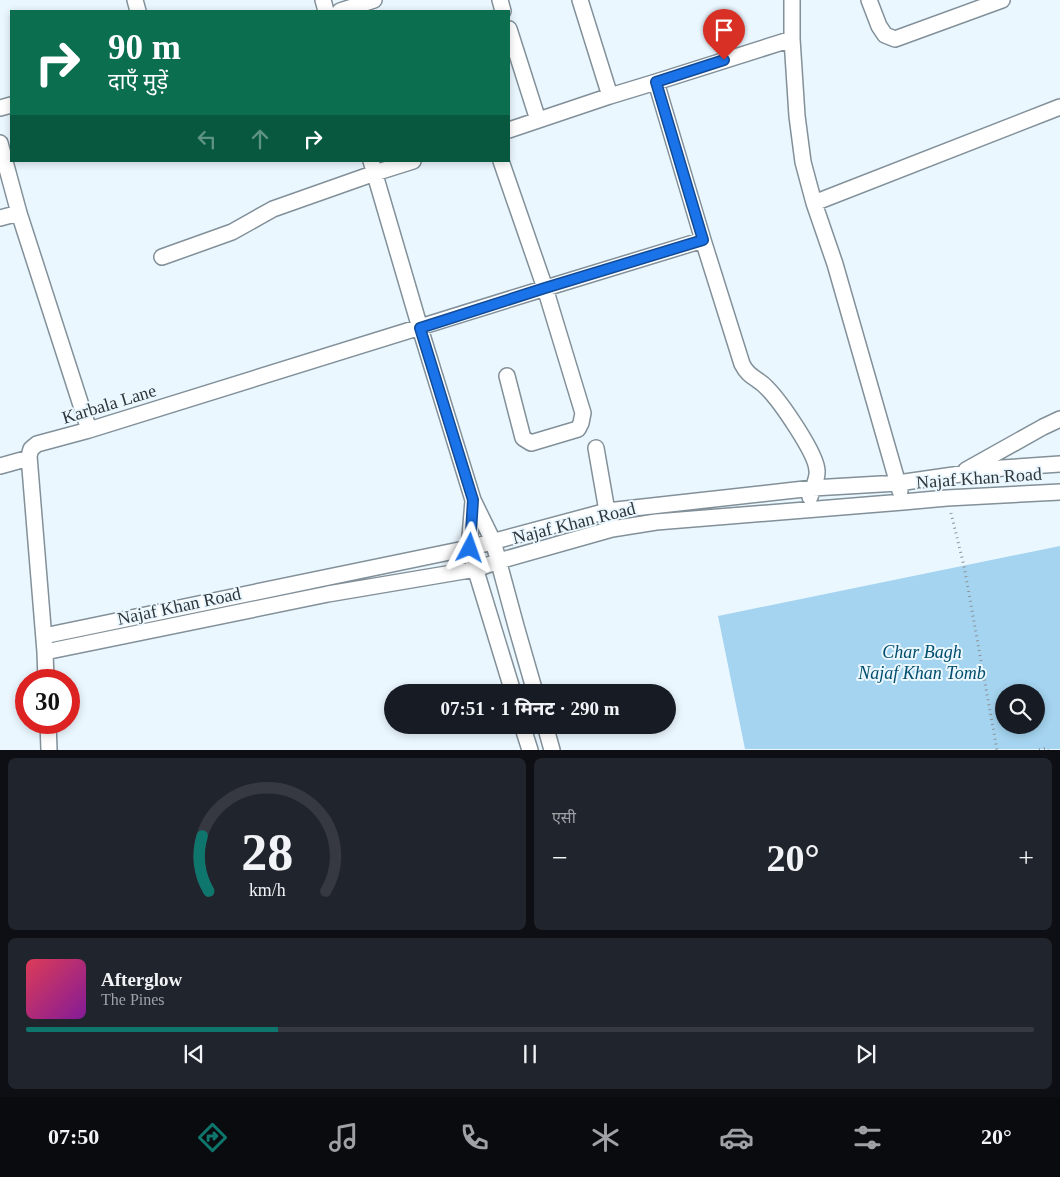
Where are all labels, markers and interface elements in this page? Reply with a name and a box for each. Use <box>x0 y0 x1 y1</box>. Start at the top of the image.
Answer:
pin <box>703 9 745 60</box>
icon: arrive <box>710 16 738 44</box>
text: 90 m <box>108 28 181 67</box>
icon: right <box>25 30 90 95</box>
text: दाएँ मुड़ें <box>108 69 168 94</box>
icon: left <box>193 125 221 153</box>
icon: ahead <box>246 125 274 153</box>
icon: right <box>299 125 327 153</box>
street label: Karbala Lane <box>59 380 159 428</box>
street label: Najaf Khan Road <box>915 464 1043 492</box>
street label: Najaf Khan Road <box>510 498 638 548</box>
position arrow <box>443 521 495 573</box>
street label: Najaf Khan Road <box>115 583 243 629</box>
park label: Char Bagh Najaf Khan Tomb <box>857 642 986 683</box>
speed limit sign: 30 <box>15 669 80 734</box>
map controls <box>995 684 1045 734</box>
button: search <box>995 684 1045 734</box>
text: 07:51 · 1 मिनट · 290 m <box>440 698 620 719</box>
text: एसी <box>552 809 576 826</box>
text: 28 <box>241 824 293 881</box>
text: 20° <box>766 837 820 879</box>
text: − <box>552 842 568 873</box>
text: + <box>1018 842 1034 873</box>
text: km/h <box>249 880 285 900</box>
text: Afterglow <box>101 969 182 990</box>
text: The Pines <box>101 991 165 1008</box>
icon: previous <box>180 1040 208 1068</box>
icon: pause <box>516 1040 544 1068</box>
icon: next <box>852 1040 880 1068</box>
icon: directions <box>195 1120 230 1155</box>
icon: music <box>326 1120 361 1155</box>
icon: phone <box>457 1120 492 1155</box>
icon: climate <box>588 1120 623 1155</box>
icon: car <box>719 1120 754 1155</box>
icon: filters <box>850 1120 885 1155</box>
text: 07:50 <box>48 1124 99 1149</box>
text: 20° <box>981 1124 1012 1149</box>

